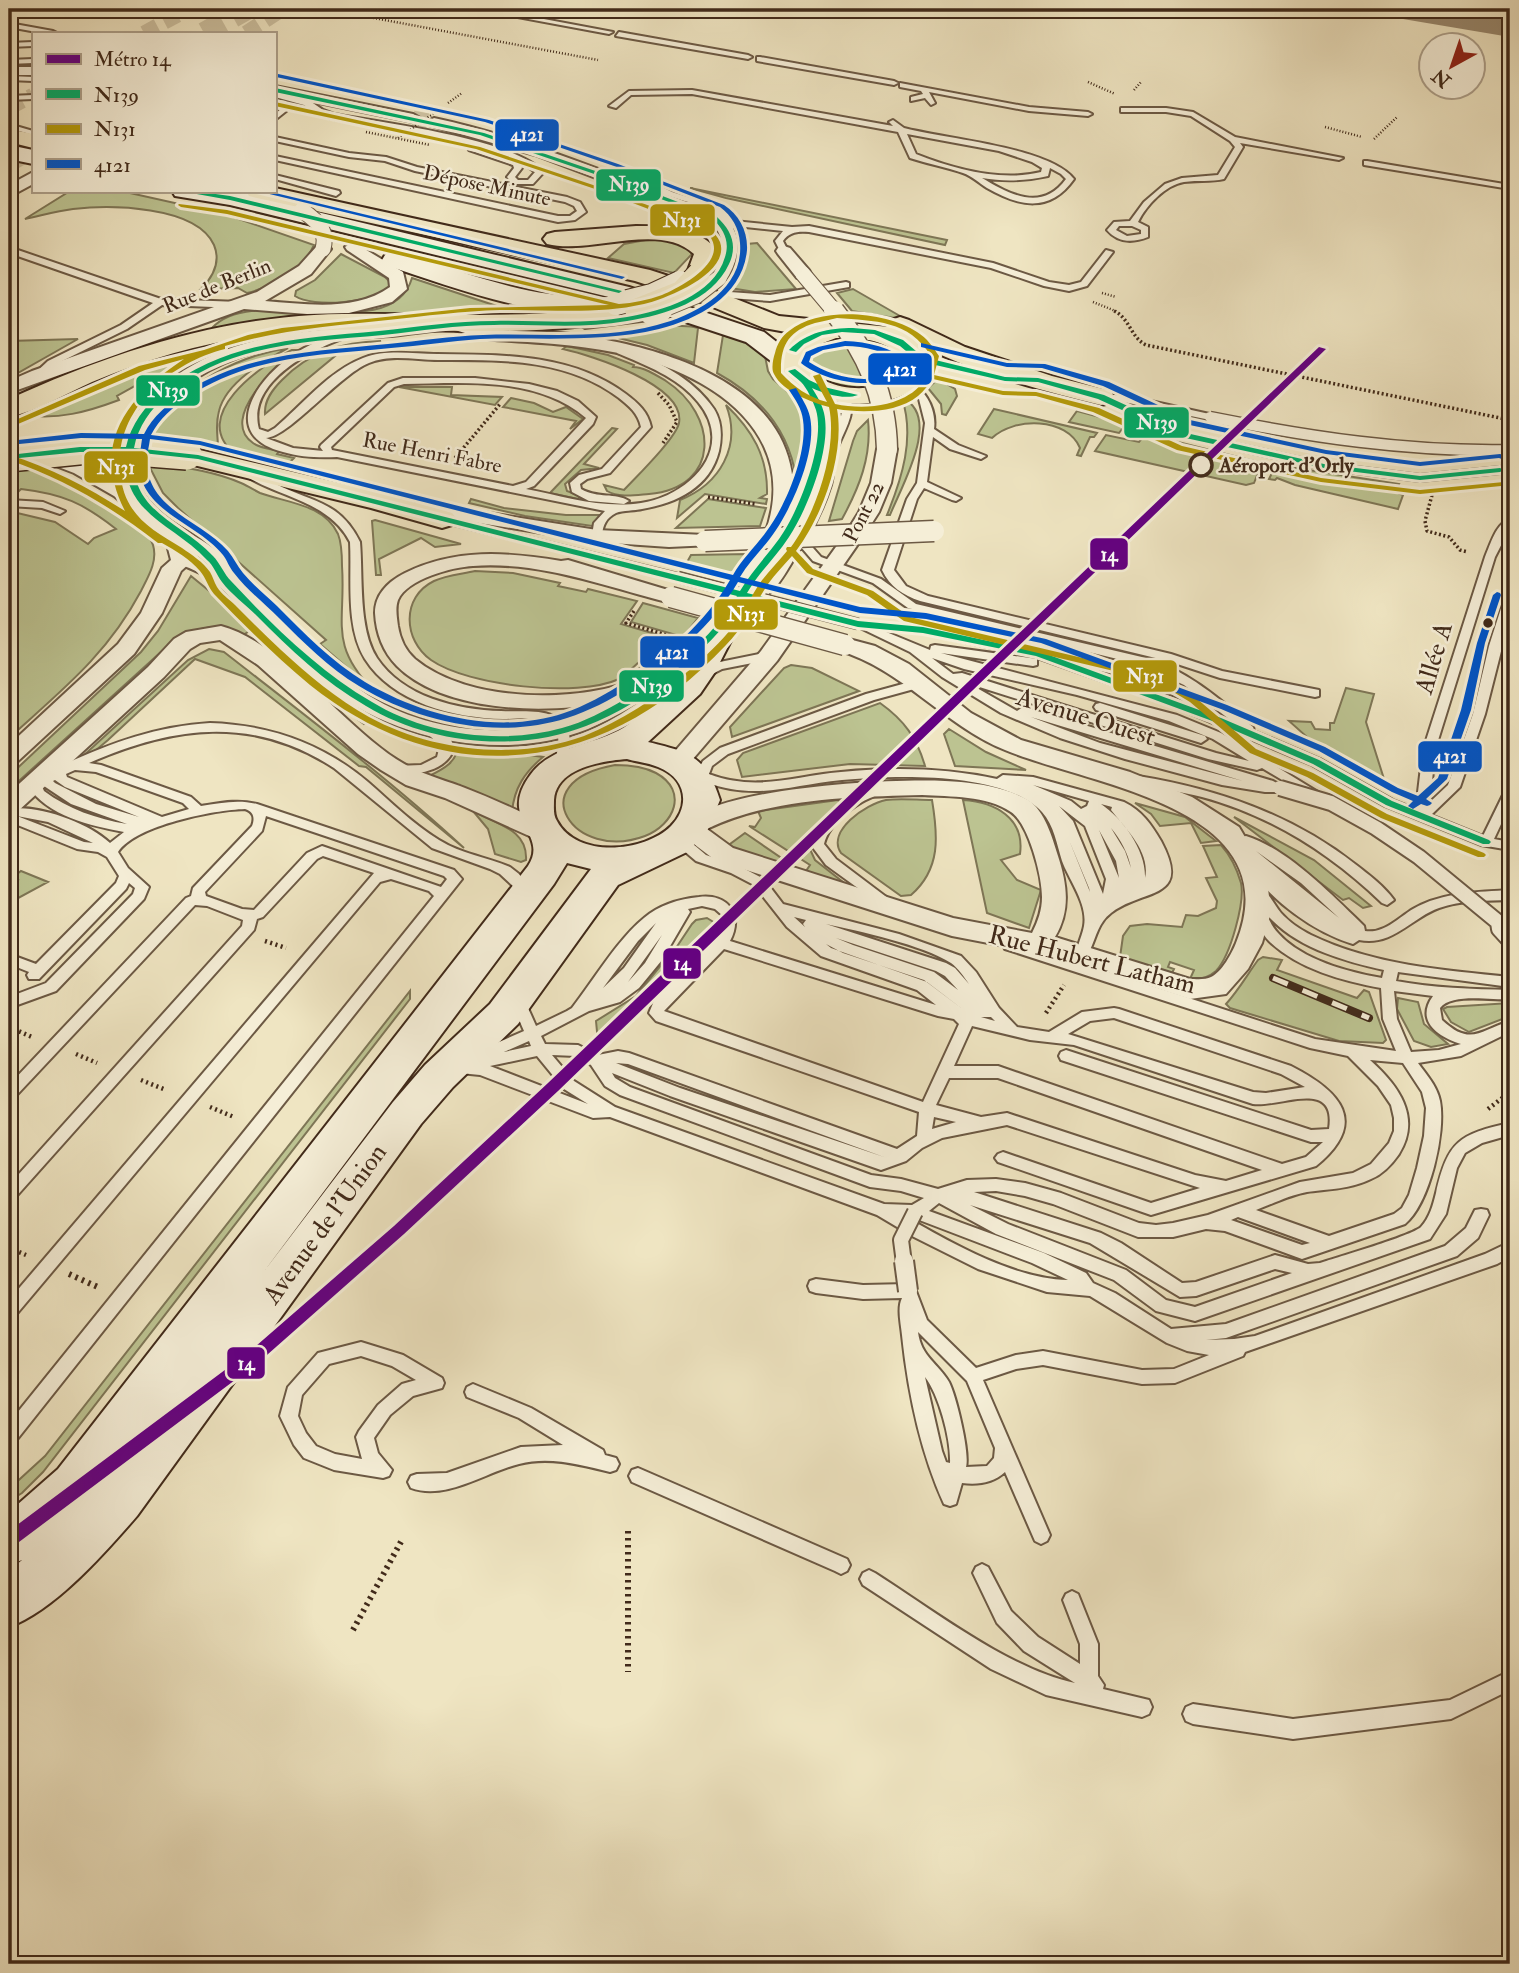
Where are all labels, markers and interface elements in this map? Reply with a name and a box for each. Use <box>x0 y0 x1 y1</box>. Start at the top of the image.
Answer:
legend <box>32 32 276 192</box>
north arrow <box>1418 32 1488 102</box>
text: Métro 14 <box>94 46 172 73</box>
text: N <box>1427 63 1457 94</box>
text: N139 <box>94 82 139 109</box>
text: N131 <box>94 116 136 143</box>
line badge: 4121 <box>494 118 560 152</box>
text: 4121 <box>509 123 544 147</box>
text: 4121 <box>94 152 131 179</box>
street label: Dépose Minute <box>421 159 554 213</box>
line badge: N139 <box>595 168 662 202</box>
text: N139 <box>608 173 649 197</box>
line badge: N131 <box>649 203 716 237</box>
text: N131 <box>662 209 701 233</box>
street label: Rue de Berlin <box>159 252 275 320</box>
line badge: 4121 <box>867 352 933 386</box>
text: 4121 <box>882 358 917 382</box>
line badge: N139 <box>135 374 201 407</box>
text: N139 <box>147 379 188 403</box>
line badge: N139 <box>1123 406 1190 439</box>
text: N139 <box>1136 411 1177 435</box>
street label: Rue Henri Fabre <box>360 426 504 480</box>
line badge: N131 <box>83 450 149 484</box>
place label: Aéroport d'Orly <box>1218 452 1355 479</box>
marker: Aéroport d'Orly <box>1189 453 1213 477</box>
text: N131 <box>96 456 135 480</box>
street label: Pont 22 <box>837 477 891 547</box>
line badge: 14 <box>1089 537 1129 571</box>
text: 14 <box>1100 543 1119 567</box>
line badge: N131 <box>713 598 779 631</box>
text: N131 <box>726 603 765 627</box>
unlabelled marker <box>1481 616 1495 630</box>
street label: Allée A <box>1408 618 1460 699</box>
line badge: 4121 <box>639 635 706 669</box>
text: 4121 <box>654 641 689 665</box>
line badge: N131 <box>1112 659 1178 693</box>
text: N131 <box>1125 665 1164 689</box>
line badge: N139 <box>618 669 685 703</box>
text: N139 <box>631 675 672 699</box>
street label: Avenue Ouest <box>1012 680 1159 753</box>
line badge: 4121 <box>1417 740 1483 773</box>
text: 4121 <box>1432 745 1467 769</box>
street label: Rue Hubert Latham <box>985 919 1199 1001</box>
line badge: 14 <box>662 947 702 980</box>
text: 14 <box>673 952 692 976</box>
street label: Avenue de l'Union <box>256 1138 394 1311</box>
line badge: 14 <box>226 1346 266 1380</box>
text: 14 <box>237 1352 256 1376</box>

